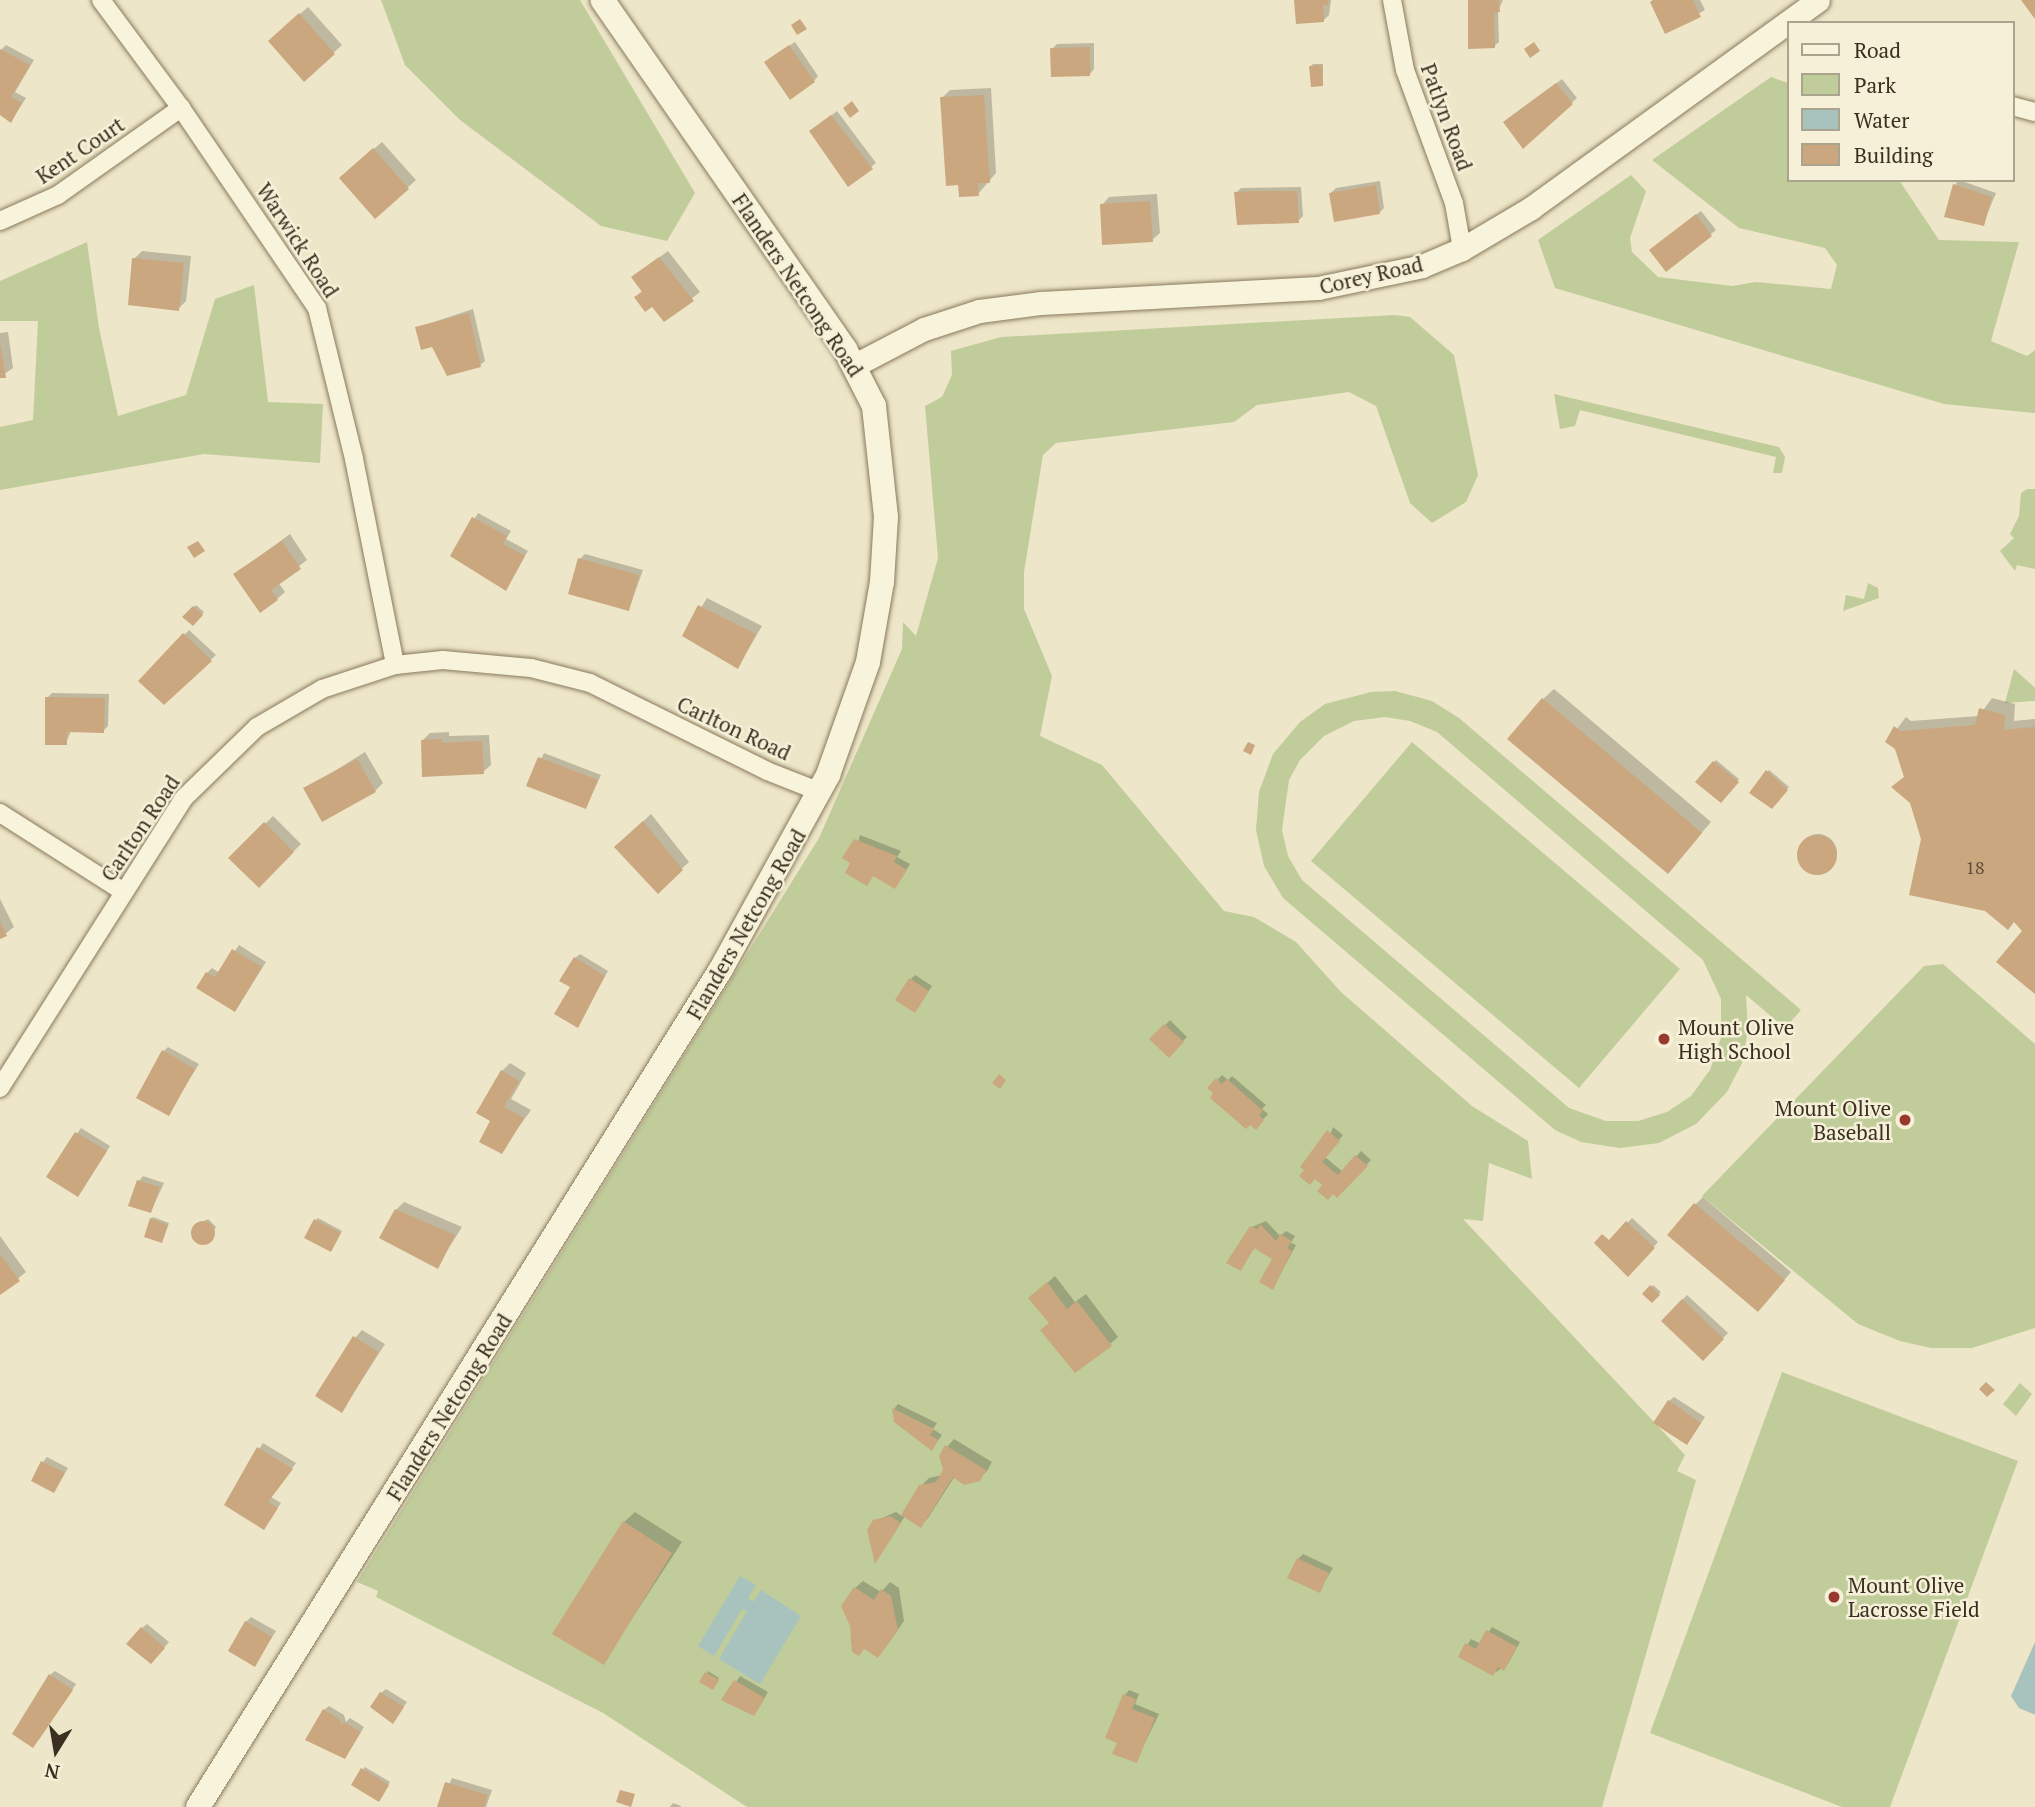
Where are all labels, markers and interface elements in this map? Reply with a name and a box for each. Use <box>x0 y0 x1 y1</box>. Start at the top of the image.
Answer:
legend <box>1786 21 2014 182</box>
text: Road <box>1854 36 1901 64</box>
street label: Patlyn Road <box>1416 60 1478 174</box>
text: Park <box>1854 71 1896 99</box>
text: Water <box>1854 106 1909 134</box>
street label: Kent Court <box>31 111 129 189</box>
text: Building <box>1854 141 1933 169</box>
street label: Warwick Road <box>252 178 344 302</box>
street label: Flanders Netcong Road <box>727 189 869 381</box>
street label: Corey Road <box>1317 251 1425 299</box>
street label: Carlton Road <box>673 691 795 765</box>
street label: Carlton Road <box>95 770 185 886</box>
street label: Flanders Netcong Road <box>681 824 811 1024</box>
house number: 18 <box>1965 856 1985 878</box>
place label: Mount Olive High School <box>1678 1014 1794 1064</box>
marker: Mount Olive High School <box>1656 1031 1672 1047</box>
place label: Mount Olive Baseball <box>1775 1095 1891 1145</box>
marker: Mount Olive Baseball <box>1897 1112 1913 1128</box>
street label: Flanders Netcong Road <box>381 1309 517 1505</box>
place label: Mount Olive Lacrosse Field <box>1848 1572 1980 1622</box>
marker: Mount Olive Lacrosse Field <box>1826 1589 1842 1605</box>
north arrow <box>21 1716 91 1786</box>
text: N <box>42 1758 61 1786</box>

